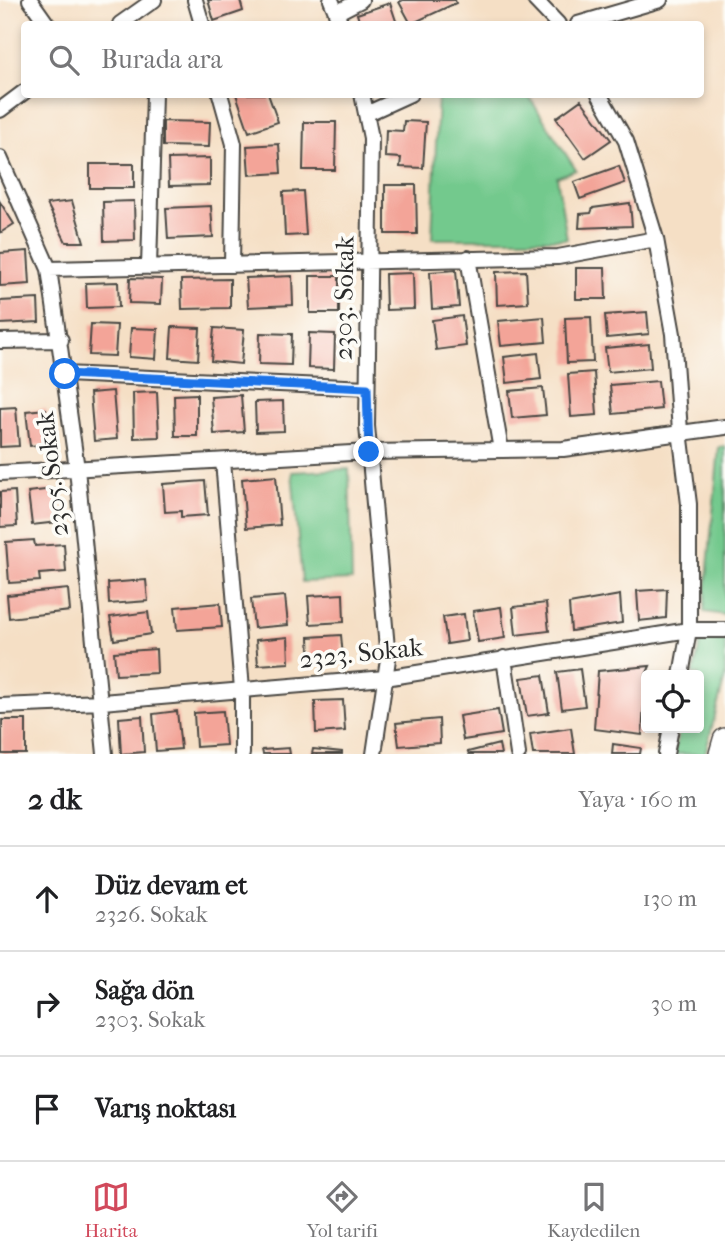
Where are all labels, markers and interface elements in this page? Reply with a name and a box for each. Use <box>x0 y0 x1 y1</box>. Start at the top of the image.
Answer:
search box <box>21 21 704 98</box>
icon: search <box>45 41 83 79</box>
text: Burada ara <box>101 44 223 75</box>
street label: 2303. Sokak <box>327 235 361 361</box>
route start <box>49 358 80 389</box>
street label: 2305. Sokak <box>29 409 75 538</box>
route end <box>353 436 384 467</box>
street label: 2323. Sokak <box>298 631 425 675</box>
map controls <box>641 670 704 733</box>
button: locate <box>641 670 704 733</box>
text: 2 dk <box>28 782 82 817</box>
text: Yaya · 160 m <box>578 786 697 813</box>
text: Düz devam et <box>95 870 248 901</box>
icon: ahead <box>28 880 66 918</box>
text: 130 m <box>643 885 697 912</box>
text: 2326. Sokak <box>95 901 208 928</box>
text: Sağa dön <box>95 975 194 1006</box>
icon: right <box>28 985 66 1023</box>
text: 30 m <box>651 990 697 1017</box>
text: 2303. Sokak <box>95 1006 205 1033</box>
icon: arrive <box>28 1090 66 1128</box>
text: Varış noktası <box>95 1093 236 1124</box>
tab: Harita <box>85 1178 138 1242</box>
tab: Yol tarifi <box>307 1178 378 1242</box>
tab: Kaydedilen <box>547 1178 640 1242</box>

